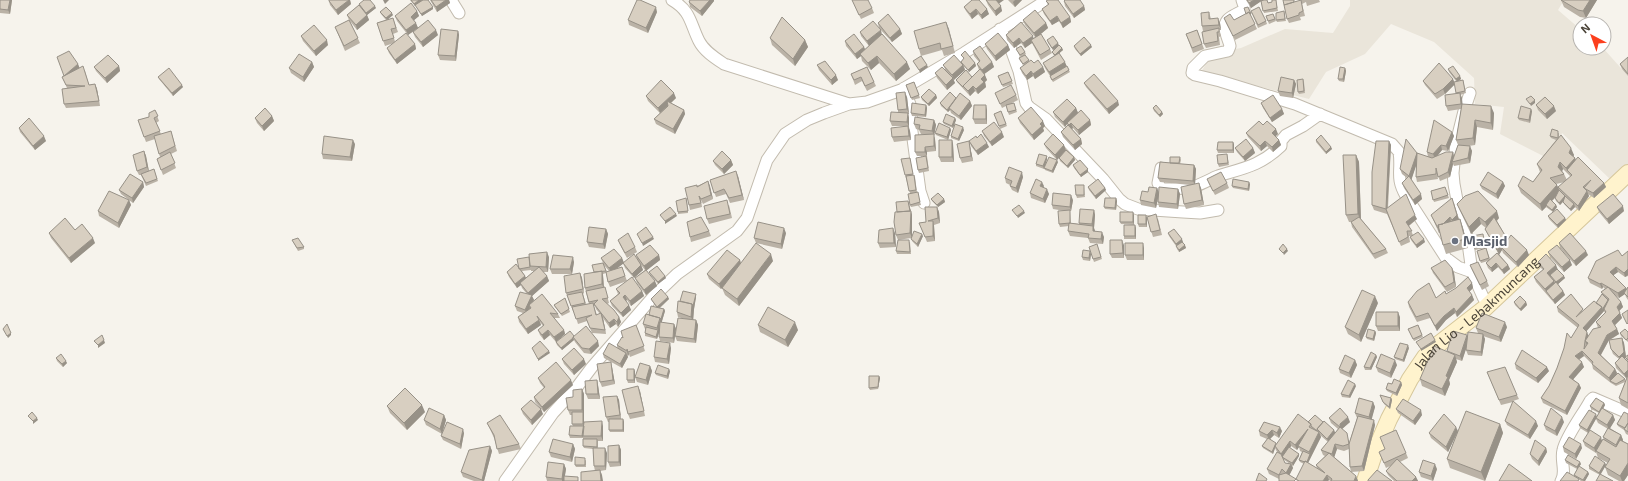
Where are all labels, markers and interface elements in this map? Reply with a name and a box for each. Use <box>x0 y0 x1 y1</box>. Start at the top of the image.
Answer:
north arrow <box>1572 16 1612 56</box>
text: N <box>1578 21 1592 36</box>
place label: Masjid <box>1463 232 1507 249</box>
marker: Masjid <box>1450 236 1460 246</box>
street label: Jalan Lio - Lebakmuncang <box>1410 252 1543 373</box>

